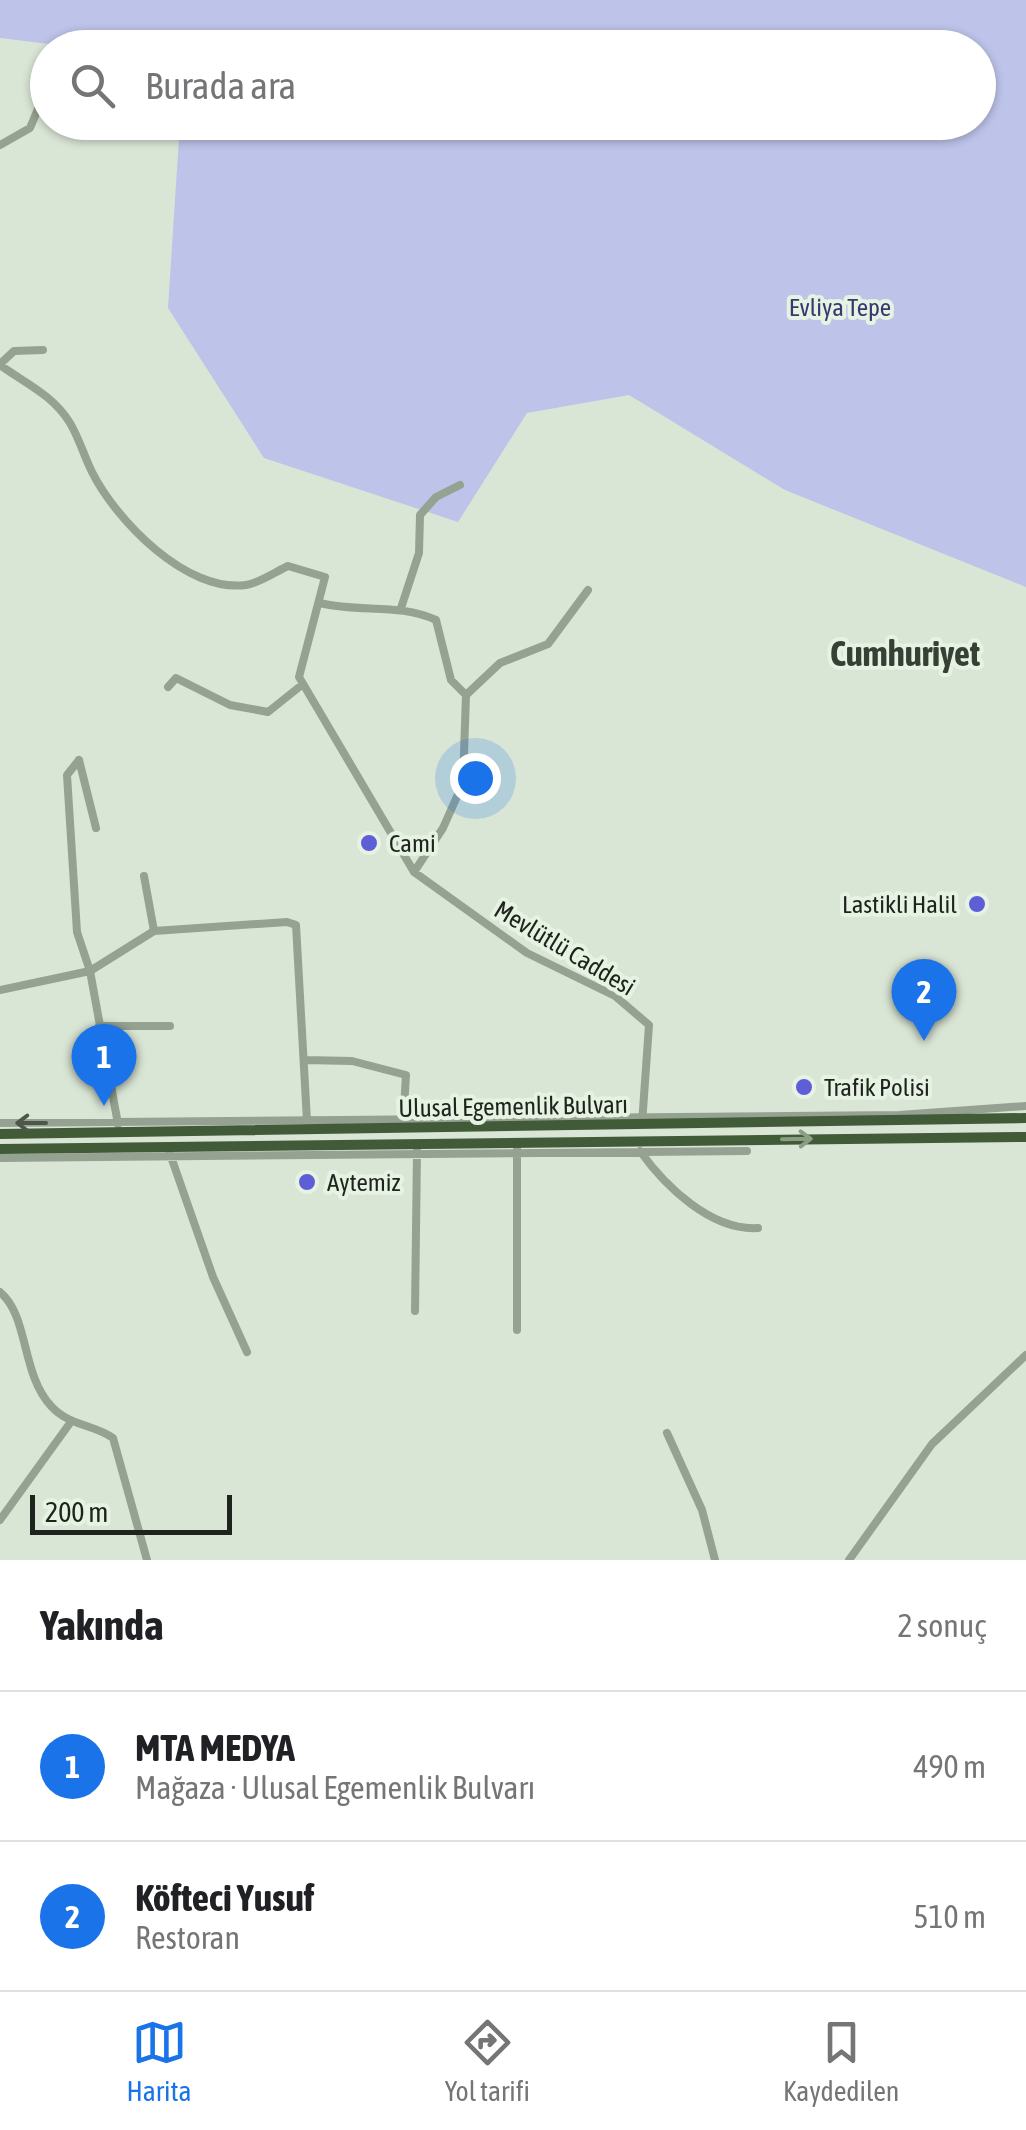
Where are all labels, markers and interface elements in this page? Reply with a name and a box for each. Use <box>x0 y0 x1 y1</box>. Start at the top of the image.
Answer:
search box <box>30 30 996 140</box>
icon: search <box>65 58 120 113</box>
text: Burada ara <box>145 64 296 107</box>
park label: Evliya Tepe <box>789 293 891 321</box>
district label: Cumhuriyet <box>830 633 980 673</box>
your location <box>450 753 501 804</box>
place label: Cami <box>389 829 436 857</box>
marker: Cami <box>358 832 380 854</box>
place label: Lastikli Halil <box>842 890 957 918</box>
marker: Lastikli Halil <box>966 893 988 915</box>
street label: Mevlütlü Caddesi <box>490 895 640 1001</box>
pin: 2 <box>892 958 956 1041</box>
pin: 1 <box>72 1024 136 1106</box>
place label: Trafik Polisi <box>824 1073 930 1101</box>
marker: Trafik Polisi <box>793 1076 815 1098</box>
street label: Ulusal Egemenlik Bulvarı <box>398 1090 628 1122</box>
one-way arrow <box>16 1114 48 1132</box>
one-way arrow <box>781 1129 813 1148</box>
place label: Aytemiz <box>327 1168 401 1196</box>
marker: Aytemiz <box>296 1171 318 1193</box>
scale bar <box>30 1490 232 1534</box>
text: 200 m <box>45 1496 108 1528</box>
text: Yakında <box>40 1601 163 1649</box>
text: 2 sonuç <box>897 1607 986 1644</box>
text: MTA MEDYA <box>135 1726 295 1769</box>
text: 1 <box>65 1748 80 1785</box>
text: 490 m <box>913 1748 986 1785</box>
text: Mağaza · Ulusal Egemenlik Bulvarı <box>135 1769 535 1806</box>
text: Köfteci Yusuf <box>135 1876 314 1919</box>
text: 2 <box>65 1898 80 1935</box>
text: 510 m <box>913 1898 986 1935</box>
text: Restoran <box>135 1919 240 1956</box>
tab: Harita <box>127 2015 192 2107</box>
tab: Yol tarifi <box>445 2015 530 2107</box>
tab: Kaydedilen <box>783 2015 899 2107</box>

